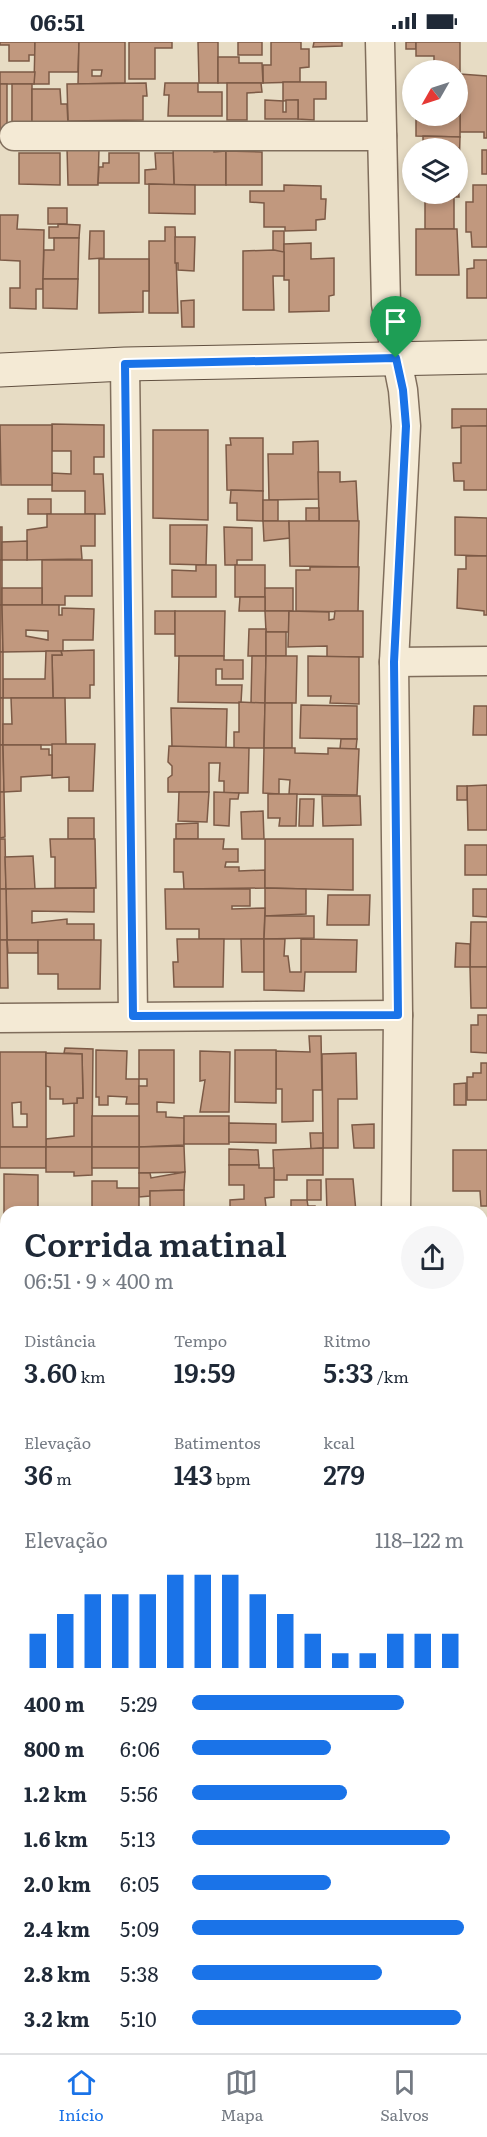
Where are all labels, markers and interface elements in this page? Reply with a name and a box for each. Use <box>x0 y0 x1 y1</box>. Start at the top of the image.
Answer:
text: 06:51 <box>30 5 85 38</box>
north arrow <box>402 60 468 126</box>
map controls <box>402 60 468 204</box>
button: layers <box>402 138 468 204</box>
pin <box>370 296 421 358</box>
icon: arrive <box>379 305 412 338</box>
text: Corrida matinal <box>24 1218 287 1267</box>
button: share <box>401 1226 464 1289</box>
text: 06:51 · 9 × 400 m <box>24 1265 174 1295</box>
text: Distância <box>24 1328 96 1352</box>
text: Tempo <box>174 1328 227 1352</box>
text: Ritmo <box>323 1328 371 1352</box>
text: 3.60 <box>24 1352 77 1391</box>
text: 19:59 <box>174 1352 235 1391</box>
text: 5:33 <box>323 1352 374 1391</box>
text: km <box>77 1364 106 1388</box>
text: /km <box>374 1364 409 1388</box>
text: Elevação <box>24 1430 91 1454</box>
text: Batimentos <box>174 1430 261 1454</box>
text: kcal <box>323 1430 355 1454</box>
text: 36 <box>24 1454 53 1493</box>
text: 143 <box>174 1454 213 1493</box>
text: 279 <box>323 1454 365 1493</box>
text: m <box>53 1466 72 1490</box>
text: bpm <box>213 1466 251 1490</box>
text: Elevação <box>24 1524 108 1554</box>
text: 118–122 m <box>375 1524 464 1554</box>
text: 400 m <box>24 1688 85 1718</box>
text: 5:29 <box>120 1688 157 1718</box>
text: 800 m <box>24 1733 84 1763</box>
text: 6:06 <box>120 1733 160 1763</box>
text: 1.2 km <box>24 1778 87 1808</box>
text: 5:56 <box>120 1778 158 1808</box>
text: 1.6 km <box>24 1823 88 1853</box>
text: 5:13 <box>120 1823 156 1853</box>
text: 2.0 km <box>24 1868 91 1898</box>
text: 6:05 <box>120 1868 159 1898</box>
text: 2.4 km <box>24 1913 90 1943</box>
text: 5:09 <box>120 1913 159 1943</box>
text: 2.8 km <box>24 1958 90 1988</box>
text: 5:38 <box>120 1958 158 1988</box>
text: 3.2 km <box>24 2003 90 2033</box>
text: 5:10 <box>120 2003 157 2033</box>
tab: Início <box>58 2066 104 2126</box>
tab: Mapa <box>221 2066 263 2126</box>
tab: Salvos <box>380 2066 429 2126</box>

